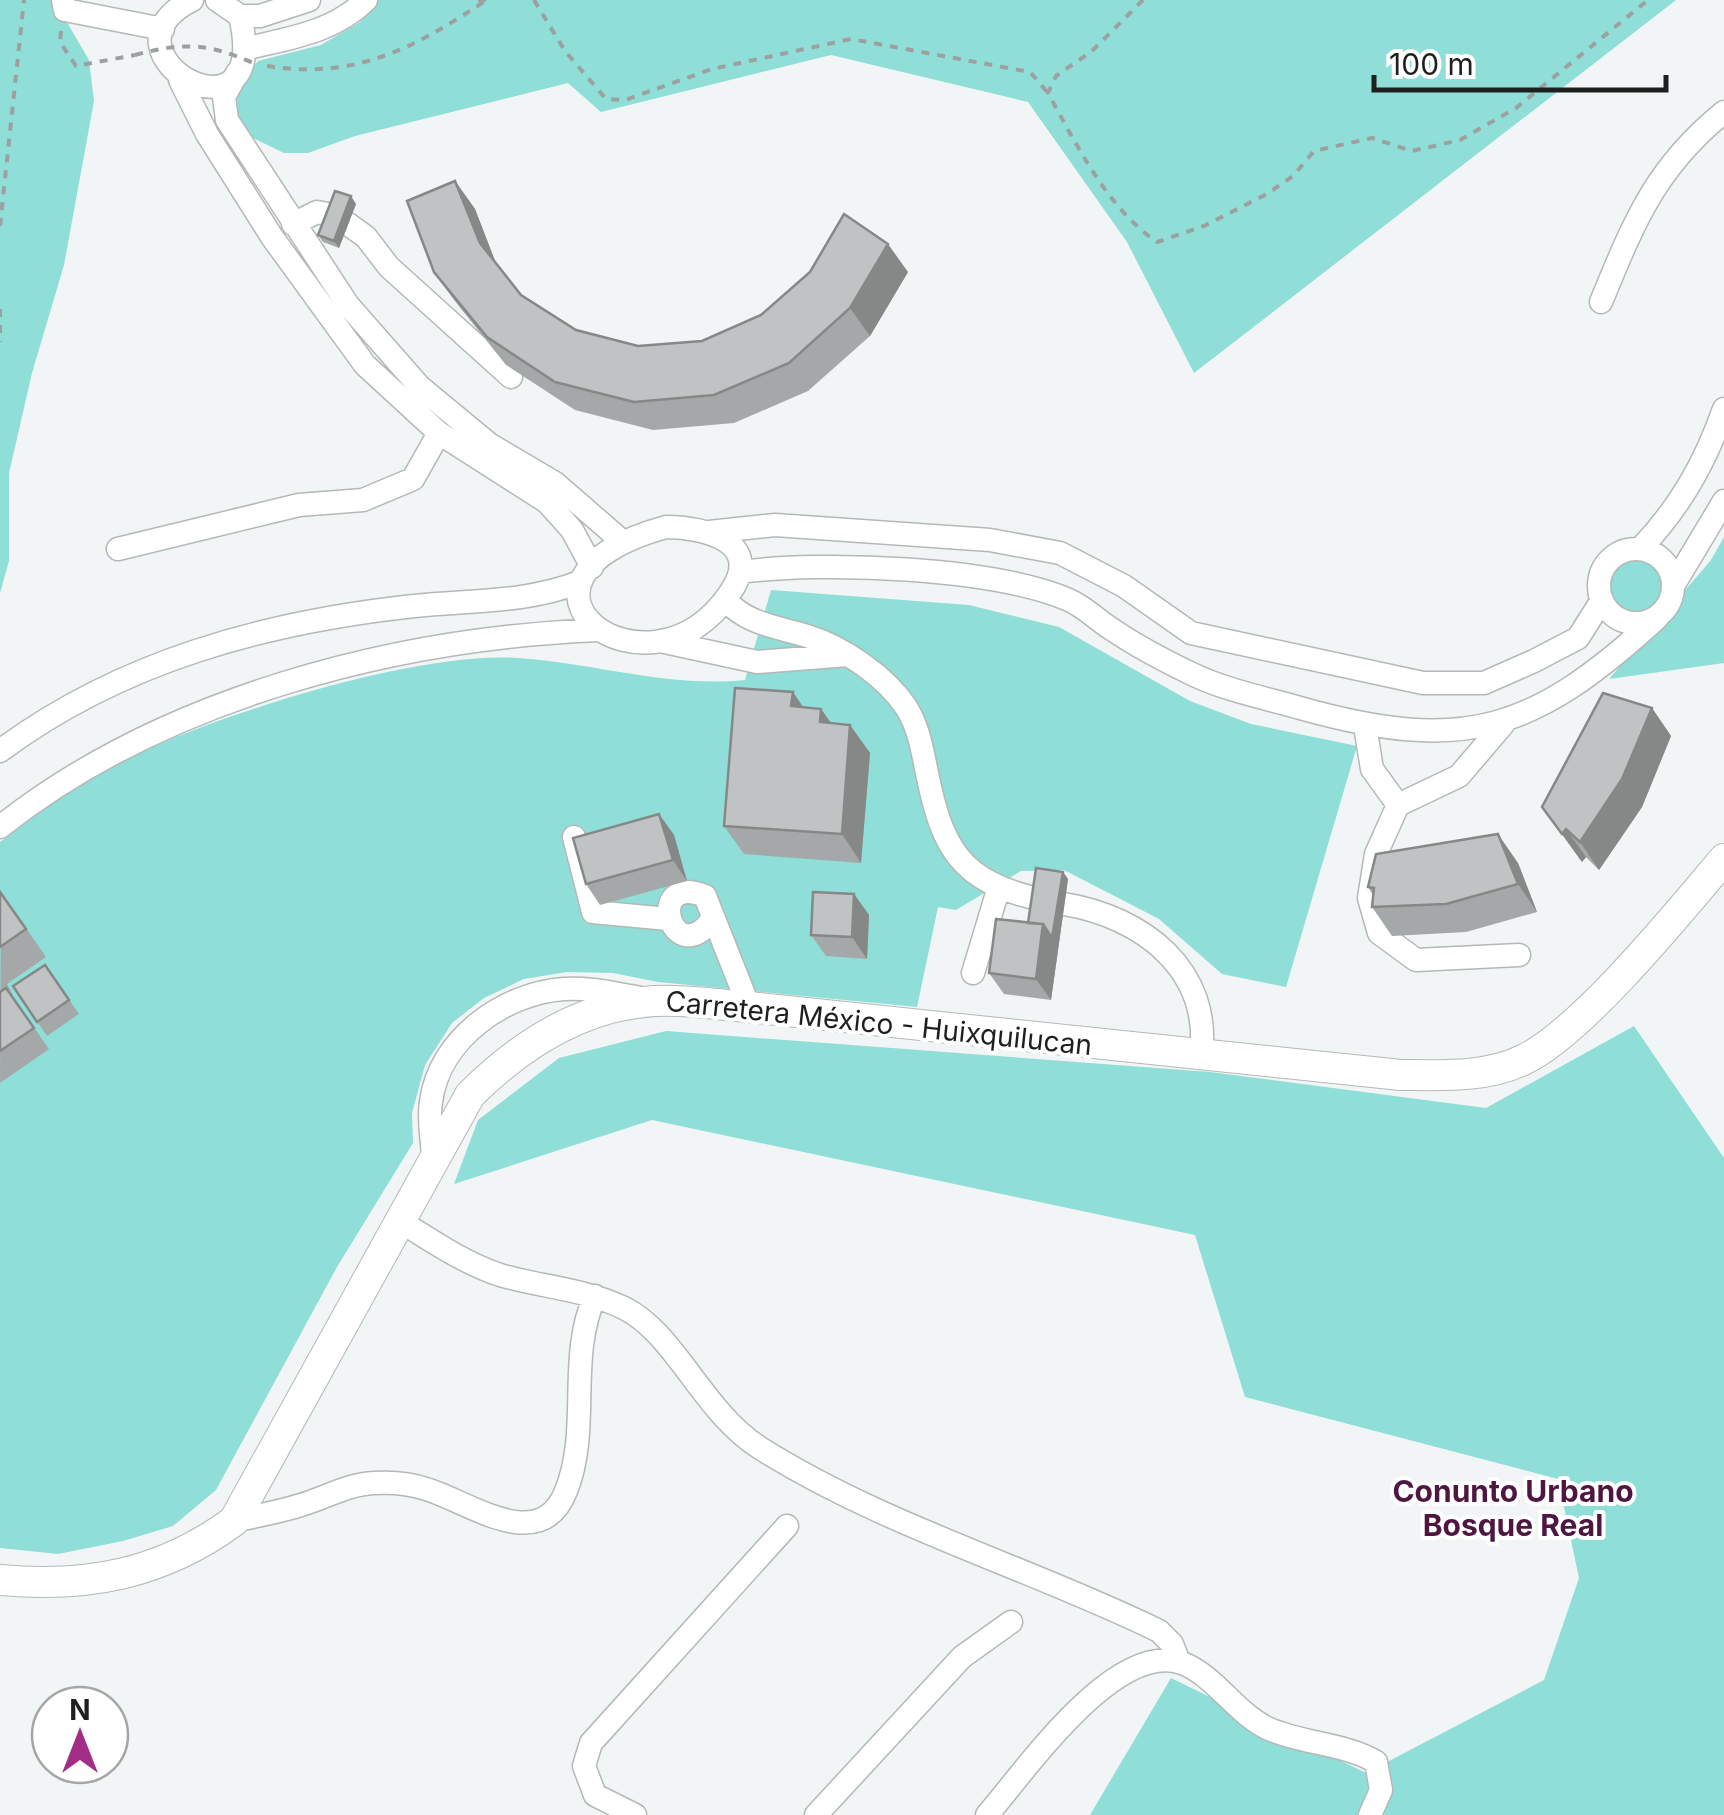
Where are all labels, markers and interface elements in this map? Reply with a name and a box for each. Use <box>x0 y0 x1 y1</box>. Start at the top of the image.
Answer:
scale bar <box>1374 30 1666 92</box>
text: 100 m <box>1389 46 1474 82</box>
street label: Carretera México - Huixquilucan <box>664 984 1094 1062</box>
district label: Conunto Urbano Bosque Real <box>1392 1473 1634 1543</box>
north arrow <box>30 1685 130 1785</box>
text: N <box>69 1693 91 1727</box>

